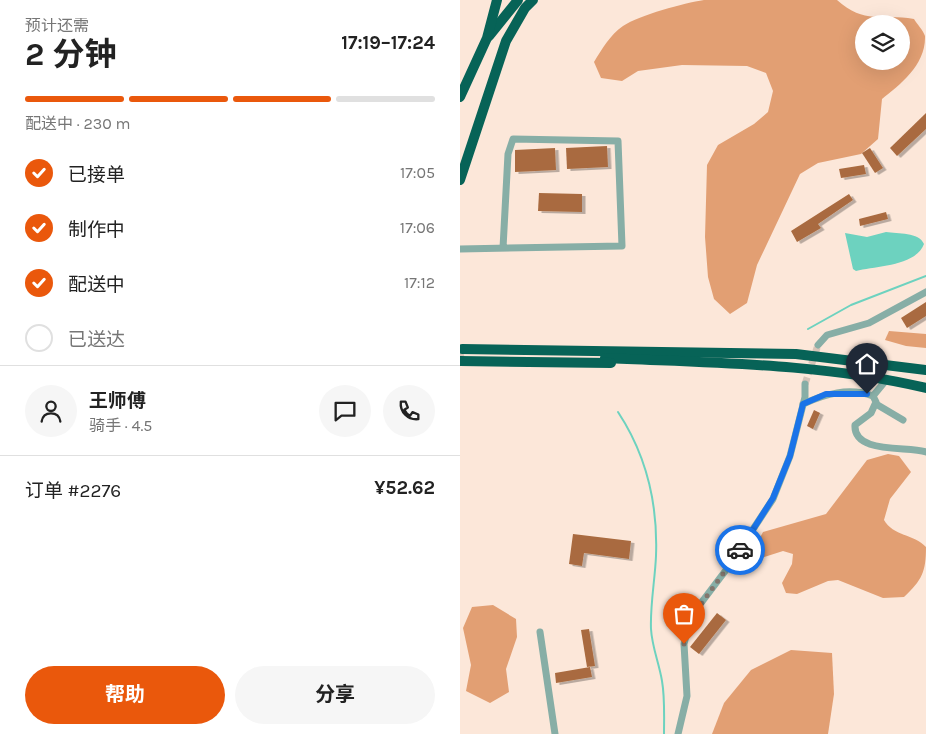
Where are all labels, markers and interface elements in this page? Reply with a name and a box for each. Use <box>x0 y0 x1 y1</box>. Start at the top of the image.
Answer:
map controls <box>855 15 910 70</box>
button: layers <box>855 15 910 70</box>
text: 预计还需 <box>25 16 89 35</box>
text: 17:19–17:24 <box>341 32 435 54</box>
text: 2 分钟 <box>25 36 116 73</box>
text: 配送中 · 230 m <box>25 114 130 133</box>
icon: check <box>25 159 53 187</box>
text: 17:05 <box>400 163 435 182</box>
text: 已接单 <box>68 164 125 186</box>
icon: check <box>25 214 53 242</box>
text: 17:06 <box>400 218 435 237</box>
text: 制作中 <box>68 219 125 241</box>
icon: check <box>25 269 53 297</box>
text: 17:12 <box>404 273 435 292</box>
text: 配送中 <box>68 274 125 296</box>
text: 已送达 <box>68 329 125 351</box>
pin <box>846 343 888 394</box>
icon: home <box>853 350 881 378</box>
button: person <box>25 385 77 437</box>
button: chat <box>319 385 371 437</box>
button: phone <box>383 385 435 437</box>
text: 王师傅 <box>89 390 146 412</box>
text: 骑手 · 4.5 <box>89 416 152 435</box>
text: ¥52.62 <box>374 477 435 499</box>
text: 订单 #2276 <box>25 480 121 502</box>
courier <box>715 525 765 575</box>
icon: car <box>726 536 754 564</box>
pin <box>663 593 705 644</box>
icon: bag <box>670 600 698 628</box>
button: 帮助 <box>25 666 225 724</box>
button: 分享 <box>235 666 435 724</box>

